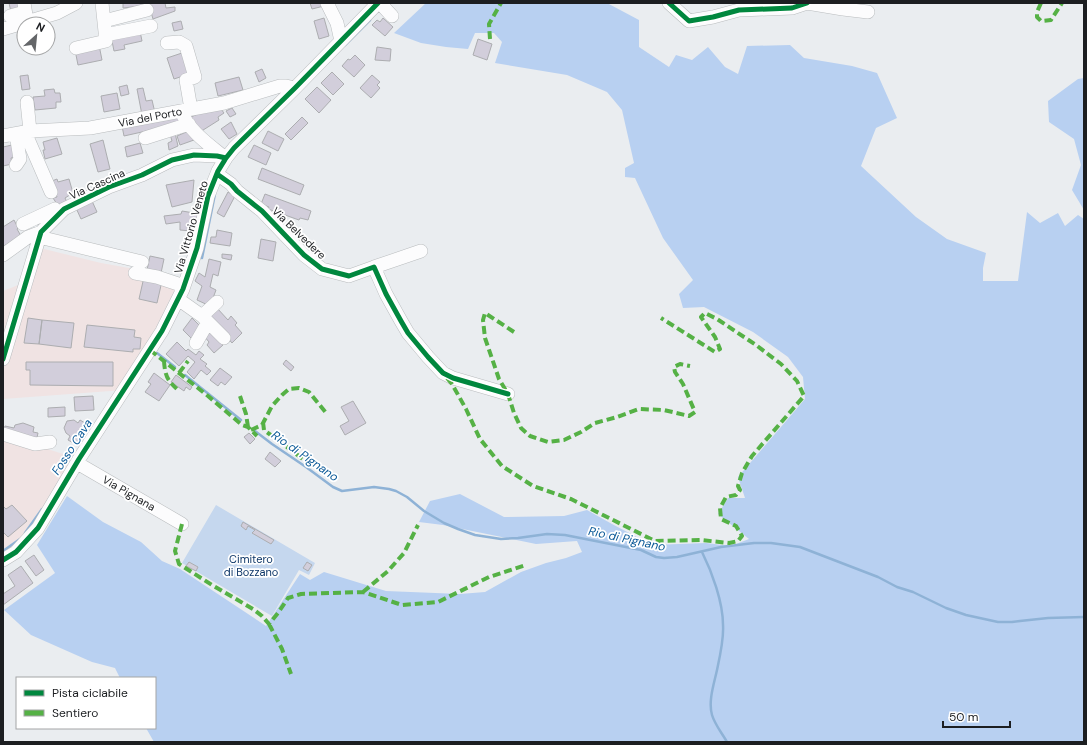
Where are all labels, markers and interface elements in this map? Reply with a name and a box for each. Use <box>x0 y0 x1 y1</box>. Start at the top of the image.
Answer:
north arrow <box>16 16 56 56</box>
text: N <box>34 19 47 35</box>
street label: Via del Porto <box>117 104 183 130</box>
street label: Via Cascina <box>67 165 127 203</box>
street label: Via Vittorio Veneto <box>171 179 211 275</box>
street label: Via Belvedere <box>269 204 329 262</box>
water label: Fosso Cava <box>48 416 96 478</box>
water label: Rio di Pignano <box>268 427 342 485</box>
street label: Via Pignana <box>100 472 158 514</box>
water label: Rio di Pignano <box>587 523 667 555</box>
park label: Cimitero di Bozzano <box>224 552 278 579</box>
legend <box>16 677 156 729</box>
text: Pista ciclabile <box>52 685 128 701</box>
scale bar <box>943 703 1010 729</box>
text: Sentiero <box>52 705 98 721</box>
text: 50 m <box>949 709 978 725</box>

